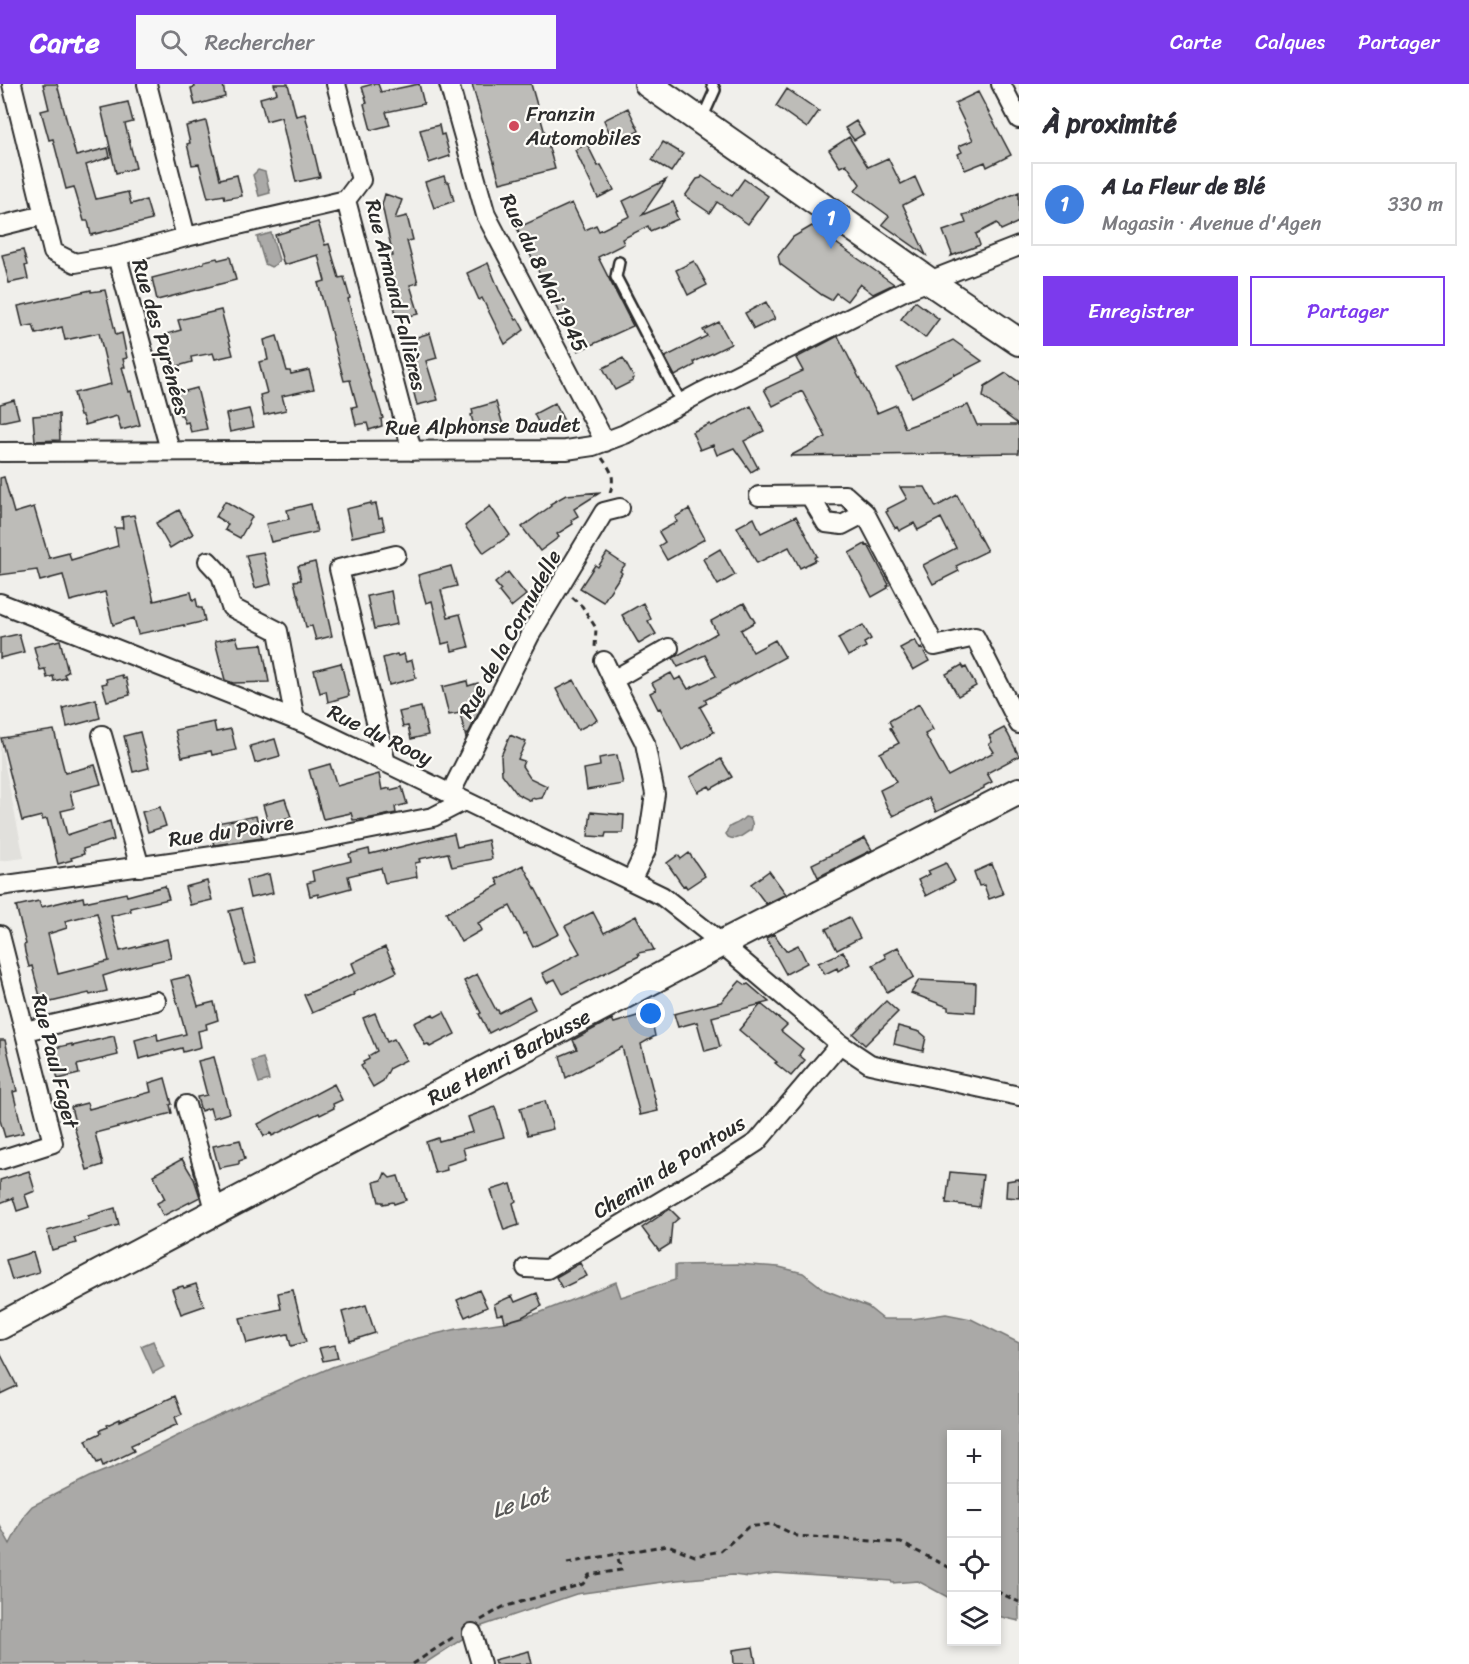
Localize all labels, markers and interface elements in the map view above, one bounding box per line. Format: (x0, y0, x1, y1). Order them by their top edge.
search box (136, 15, 556, 69)
text: Carte (30, 18, 100, 67)
text: Rechercher (205, 23, 314, 62)
text: Carte (1170, 23, 1222, 61)
text: Calques (1255, 23, 1325, 61)
text: Partager (1358, 23, 1439, 61)
icon: search (157, 26, 190, 59)
place label: Franzin Automobiles (525, 95, 641, 157)
text: À proximité (1043, 100, 1177, 146)
marker: Franzin Automobiles (507, 119, 521, 133)
text: A La Fleur de Blé (1102, 167, 1265, 206)
street label: Rue du 8 Mai 1945 (489, 187, 599, 359)
text: 1 (1060, 187, 1069, 222)
text: 330 m (1388, 187, 1443, 222)
street label: Rue Armand Fallières (354, 195, 438, 395)
pin: 1 (812, 200, 850, 249)
text: Magasin · Avenue d'Agen (1102, 206, 1321, 241)
street label: Rue des Pyrénées (121, 254, 202, 420)
button: Enregistrer (1043, 276, 1238, 346)
button: Partager (1250, 276, 1445, 346)
street label: Rue Alphonse Daudet (385, 405, 581, 447)
street label: Rue de la Cornudelle (448, 542, 572, 726)
street label: Rue du Rooy (321, 693, 439, 777)
street label: Rue du Poivre (166, 803, 296, 859)
street label: Rue Paul Faget (20, 990, 90, 1134)
street label: Rue Henri Barbusse (420, 998, 598, 1116)
your location (636, 999, 665, 1028)
street label: Chemin de Pontous (585, 1104, 754, 1230)
map controls (947, 1430, 1001, 1646)
button: + (947, 1430, 1001, 1484)
water label: Le Lot (486, 1474, 556, 1530)
button: − (947, 1484, 1001, 1538)
button: locate (947, 1538, 1001, 1592)
button: layers (947, 1592, 1001, 1646)

